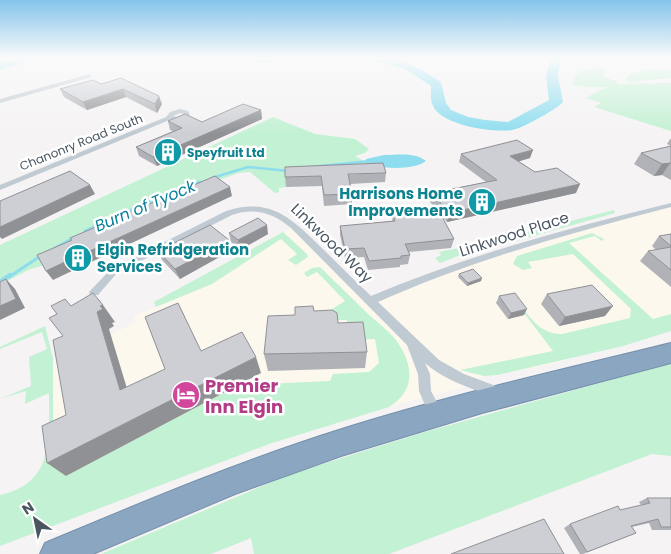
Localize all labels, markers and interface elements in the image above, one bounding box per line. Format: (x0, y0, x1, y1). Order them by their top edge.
street label: Chanonry Road South (17, 110, 145, 174)
building icon: Speyfruit Ltd (153, 137, 183, 167)
place label: Speyfruit Ltd (187, 144, 265, 161)
water label: Burn of Tyock (91, 174, 200, 238)
place label: Harrisons Home Improvements (339, 183, 463, 221)
building icon: Harrisons Home Improvements (467, 187, 497, 217)
street label: Linkwood Way (286, 198, 378, 288)
street label: Linkwood Place (457, 206, 571, 262)
place label: Elgin Refridgeration Services (97, 239, 249, 277)
building icon: Elgin Refridgeration Services (63, 243, 93, 273)
place label: Premier Inn Elgin (205, 373, 283, 419)
hotel icon: Premier Inn Elgin (171, 380, 201, 410)
north arrow (10, 494, 60, 544)
text: N (18, 497, 38, 519)

